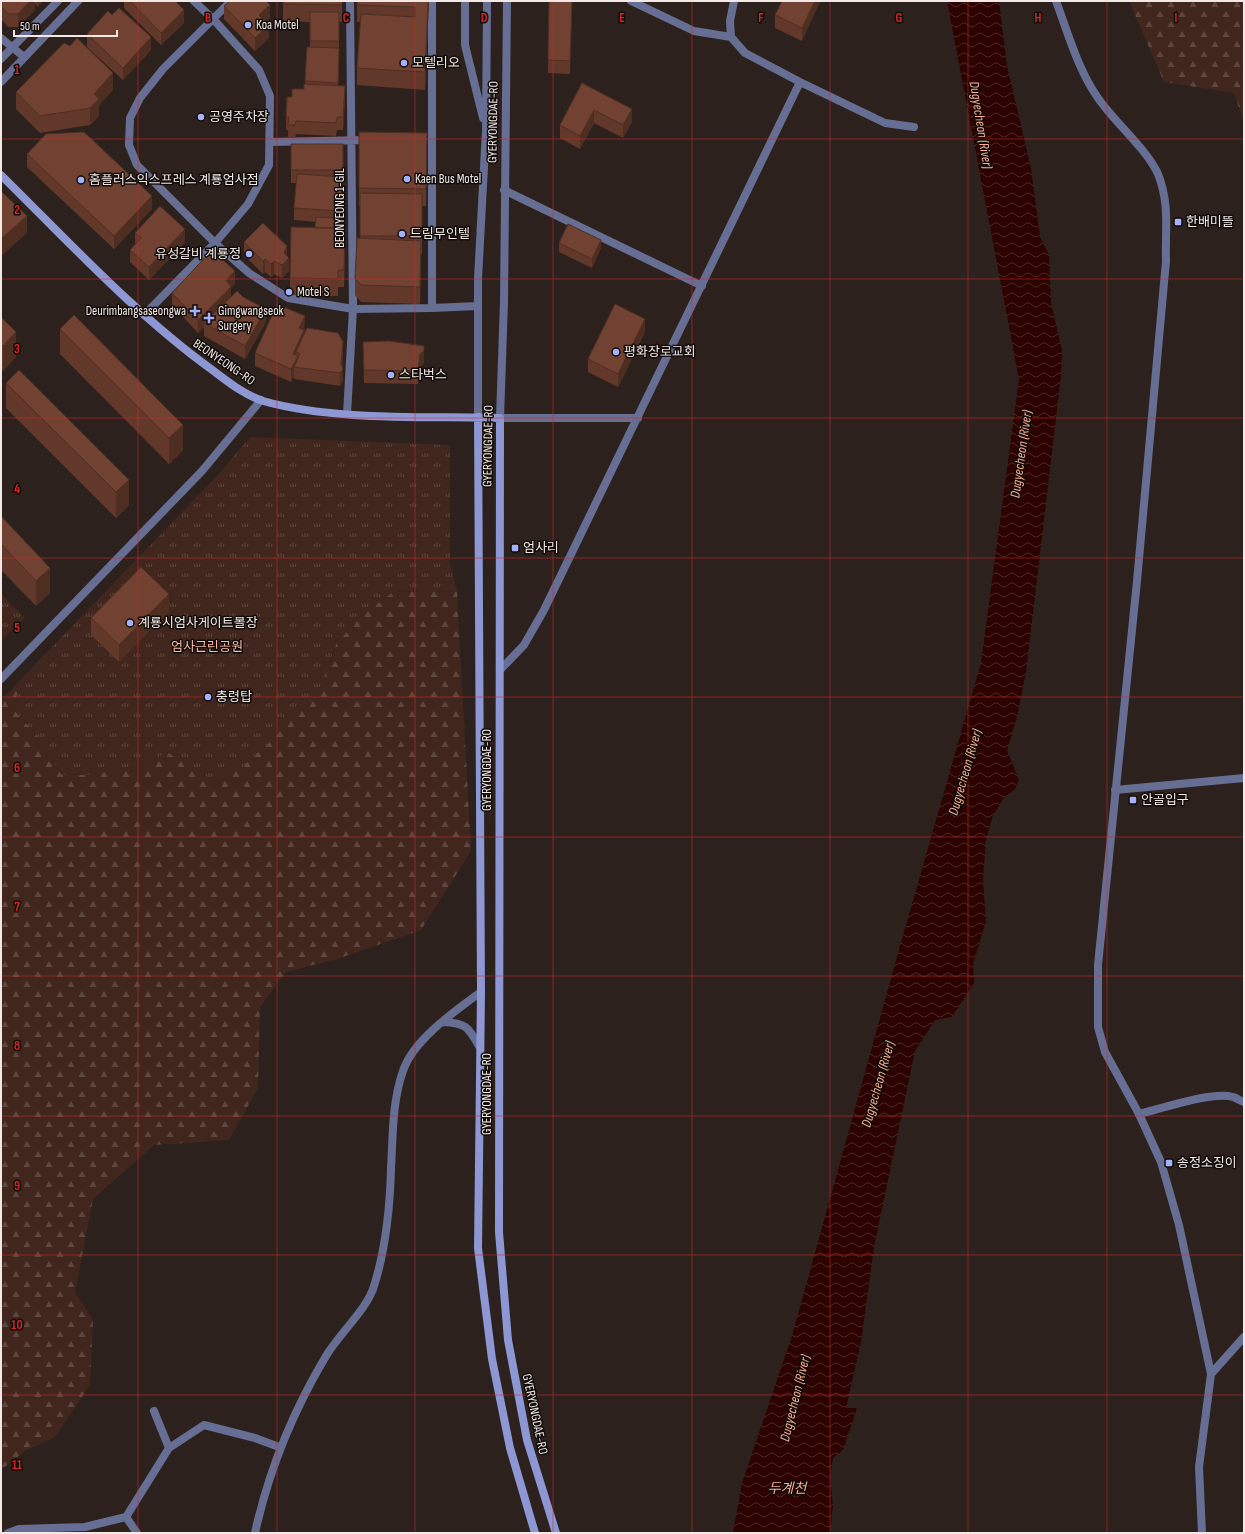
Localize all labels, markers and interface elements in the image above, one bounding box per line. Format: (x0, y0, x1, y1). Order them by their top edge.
text: B (205, 10, 211, 26)
text: C (343, 10, 350, 26)
text: D (481, 10, 488, 26)
text: E (619, 10, 625, 26)
text: F (758, 10, 764, 26)
text: G (896, 10, 903, 26)
text: H (1035, 10, 1042, 26)
text: I (1175, 10, 1178, 26)
scale bar (14, 12, 117, 38)
place label: Koa Motel (256, 17, 299, 33)
text: 50 m (20, 19, 40, 34)
marker: Koa Motel (243, 20, 253, 30)
place label: 모텔리오 (412, 55, 460, 71)
marker: 모텔리오 (399, 58, 409, 68)
text: 1 (14, 62, 20, 78)
water label: Dugyecheon (River) (966, 80, 996, 171)
street label: GYERYONGDAE-RO (484, 81, 502, 163)
place label: 공영주차장 (209, 109, 269, 125)
marker: 공영주차장 (196, 112, 206, 122)
street label: BEONYEONG 1-GIL (332, 168, 348, 248)
place label: Kaen Bus Motel (415, 171, 481, 187)
place label: 홈플러스익스프레스 계룡엄사점 (89, 172, 259, 188)
marker: Kaen Bus Motel (402, 174, 412, 184)
marker: 홈플러스익스프레스 계룡엄사점 (76, 175, 86, 185)
text: 2 (14, 202, 20, 218)
place label: 한배미뜰 (1186, 214, 1234, 230)
marker: 한배미뜰 (1173, 217, 1183, 227)
place label: 드림무인텔 (410, 226, 470, 242)
marker: 드림무인텔 (397, 229, 407, 239)
place label: 유성갈비 계룡정 (155, 246, 241, 262)
marker: 유성갈비 계룡정 (244, 249, 254, 259)
place label: Motel S (297, 284, 330, 300)
marker: Motel S (284, 287, 294, 297)
place label: Deurimbangsaseongwa (86, 303, 186, 319)
place label: Gimgwangseok Surgery (218, 303, 284, 334)
marker: Deurimbangsaseongwa (189, 305, 201, 317)
marker: Gimgwangseok Surgery (203, 312, 215, 324)
street label: BEONYEONG-RO (190, 335, 258, 389)
text: 3 (14, 341, 20, 357)
place label: 평화장로교회 (624, 344, 696, 360)
marker: 평화장로교회 (611, 347, 621, 357)
place label: 스타벅스 (399, 367, 447, 383)
marker: 스타벅스 (386, 370, 396, 380)
street label: GYERYONGDAE-RO (479, 405, 497, 487)
water label: Dugyecheon (River) (1006, 408, 1036, 499)
text: 4 (14, 481, 20, 497)
place label: 엄사리 (523, 540, 559, 556)
marker: 엄사리 (510, 543, 520, 553)
place label: 계룡시엄사게이트볼장 (138, 615, 258, 631)
marker: 계룡시엄사게이트볼장 (125, 618, 135, 628)
text: 5 (14, 620, 20, 636)
park label: 엄사근린공원 (171, 639, 243, 655)
place label: 충령탑 (216, 689, 252, 705)
marker: 충령탑 (203, 692, 213, 702)
water label: Dugyecheon (River) (945, 726, 986, 817)
street label: GYERYONGDAE-RO (479, 729, 495, 811)
text: 6 (14, 760, 20, 776)
place label: 안골입구 (1141, 792, 1189, 808)
marker: 안골입구 (1128, 795, 1138, 805)
text: 7 (14, 899, 20, 915)
text: 8 (14, 1038, 20, 1054)
water label: Dugyecheon (River) (858, 1038, 899, 1129)
street label: GYERYONGDAE-RO (479, 1053, 495, 1135)
place label: 송정소징이 (1177, 1155, 1237, 1171)
marker: 송정소징이 (1164, 1158, 1174, 1168)
text: 9 (14, 1178, 20, 1194)
text: 10 (11, 1317, 23, 1333)
water label: Dugyecheon (River) (776, 1352, 814, 1443)
street label: GYERYONGDAE-RO (519, 1372, 551, 1456)
text: 11 (12, 1457, 22, 1473)
water label: 두계천 (768, 1480, 807, 1497)

